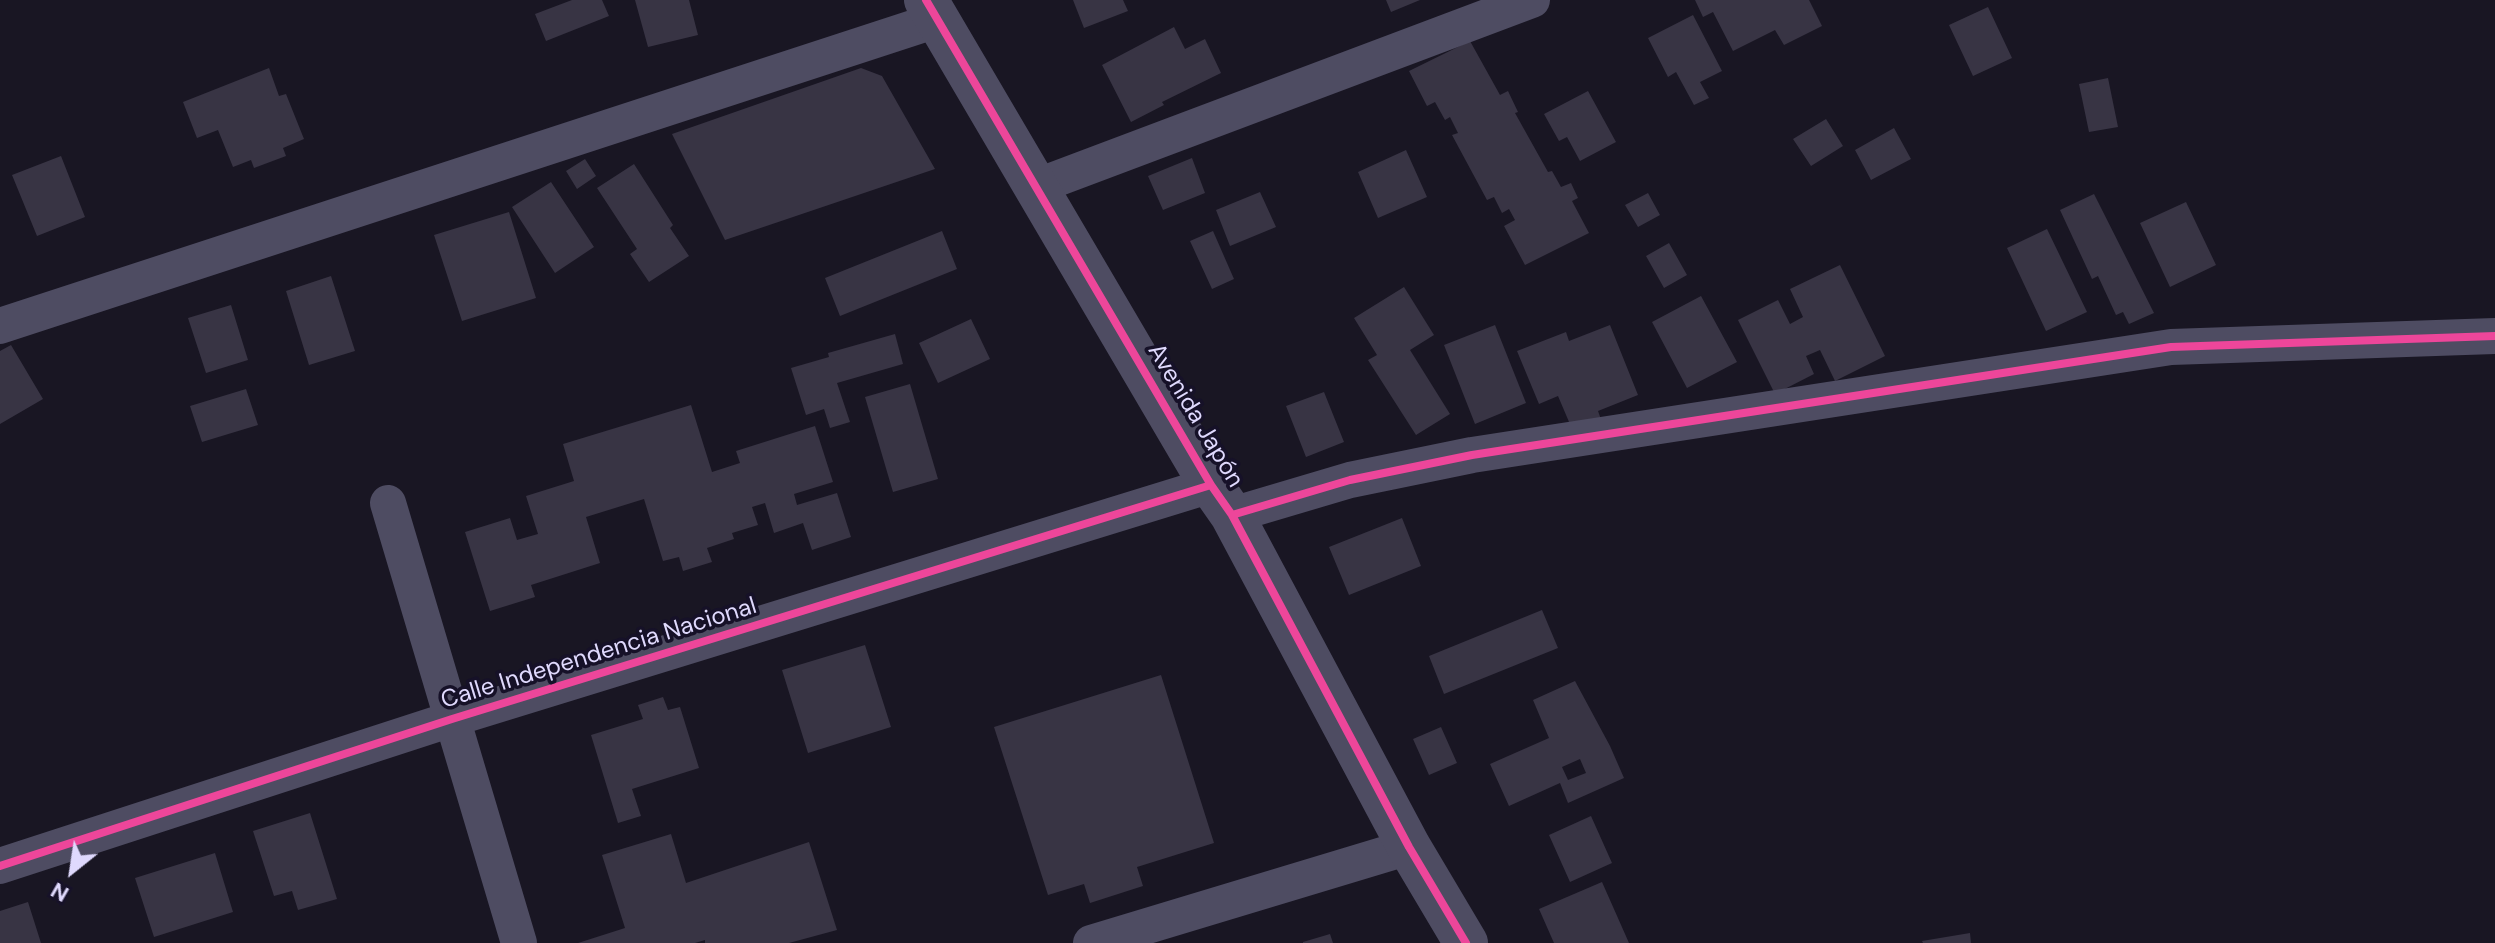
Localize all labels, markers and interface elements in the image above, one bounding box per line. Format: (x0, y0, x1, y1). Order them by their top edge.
street label: Avenida Japón (1141, 339, 1249, 493)
street label: Calle Independencia Nacional (438, 592, 760, 716)
north arrow (32, 831, 112, 911)
text: N (46, 876, 74, 909)

